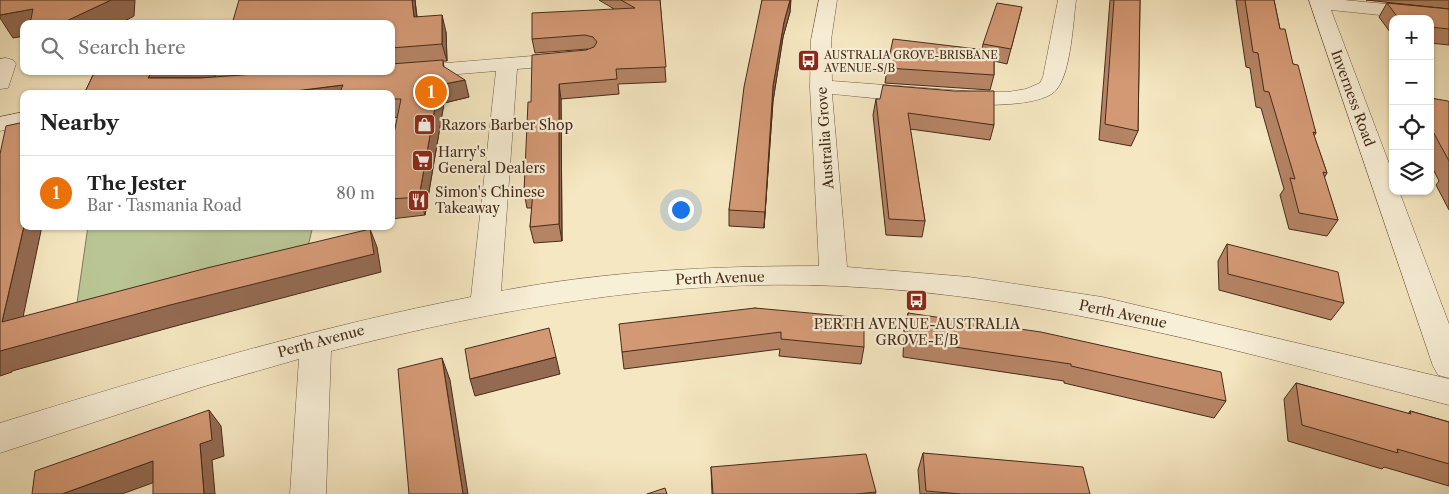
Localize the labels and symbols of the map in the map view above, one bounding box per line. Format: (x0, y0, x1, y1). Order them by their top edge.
street label: Inverness Road (1327, 47, 1379, 149)
place label: AUSTRALIA GROVE-BRISBANE AVENUE-S/B (823, 48, 998, 75)
bus stop icon: AUSTRALIA GROVE-BRISBANE AVENUE-S/B (796, 49, 820, 73)
pin: 1 (415, 73, 447, 111)
street label: Australia Grove (812, 86, 838, 191)
shop icon: Razors Barber Shop (413, 113, 437, 137)
place label: Razors Barber Shop (441, 116, 573, 134)
place label: Harry's General Dealers (438, 143, 545, 177)
supermarket icon: Harry's General Dealers (410, 148, 434, 172)
place label: Simon's Chinese Takeaway (435, 183, 545, 217)
restaurant icon: Simon's Chinese Takeaway (407, 188, 431, 212)
your location (668, 197, 694, 223)
street label: Perth Avenue (675, 267, 765, 289)
bus stop icon: PERTH AVENUE-AUSTRALIA GROVE-E/B (905, 289, 929, 313)
street label: Perth Avenue (1077, 296, 1169, 332)
place label: PERTH AVENUE-AUSTRALIA GROVE-E/B (814, 315, 1021, 349)
street label: Perth Avenue (276, 321, 367, 361)

